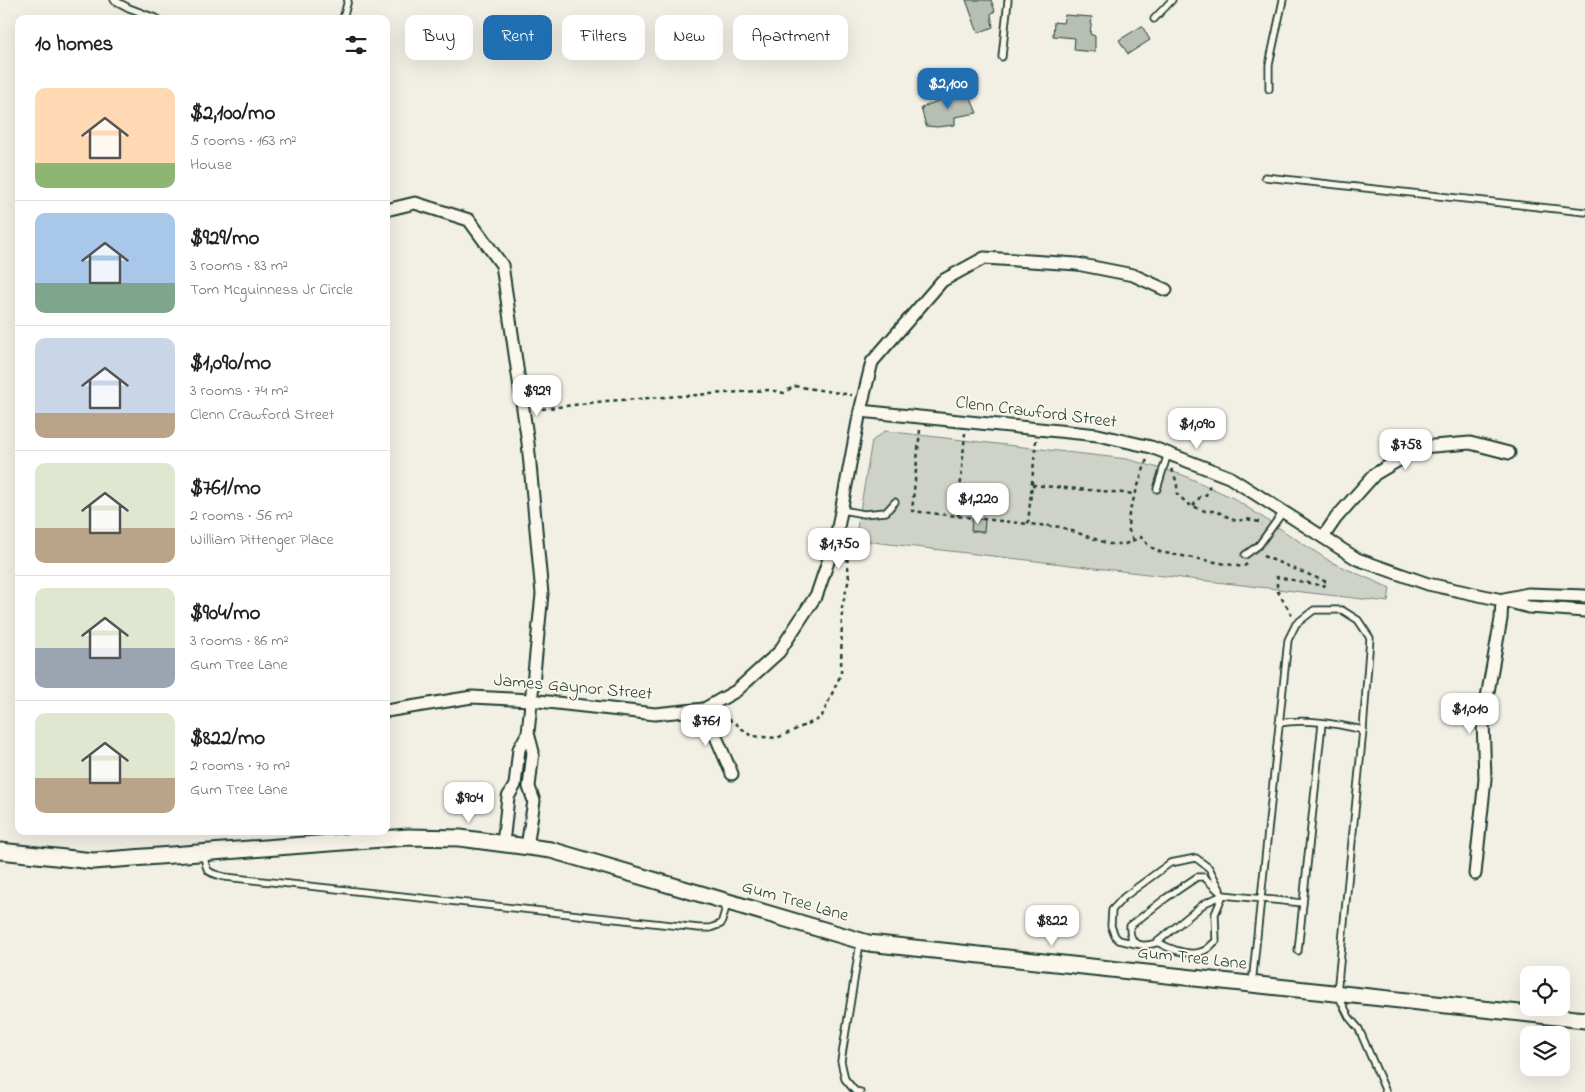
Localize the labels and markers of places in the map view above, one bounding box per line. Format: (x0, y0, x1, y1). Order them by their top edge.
pin: $2,100 (907, 68, 989, 110)
pin: $929 (507, 374, 567, 417)
pin: $1,090 (1156, 408, 1238, 450)
pin: $758 (1376, 428, 1436, 471)
pin: $1,220 (937, 482, 1019, 525)
pin: $1,750 (798, 528, 880, 570)
pin: $1,010 (1429, 692, 1511, 735)
pin: $761 (676, 704, 736, 747)
pin: $904 (439, 782, 499, 824)
pin: $822 (1022, 904, 1082, 947)

